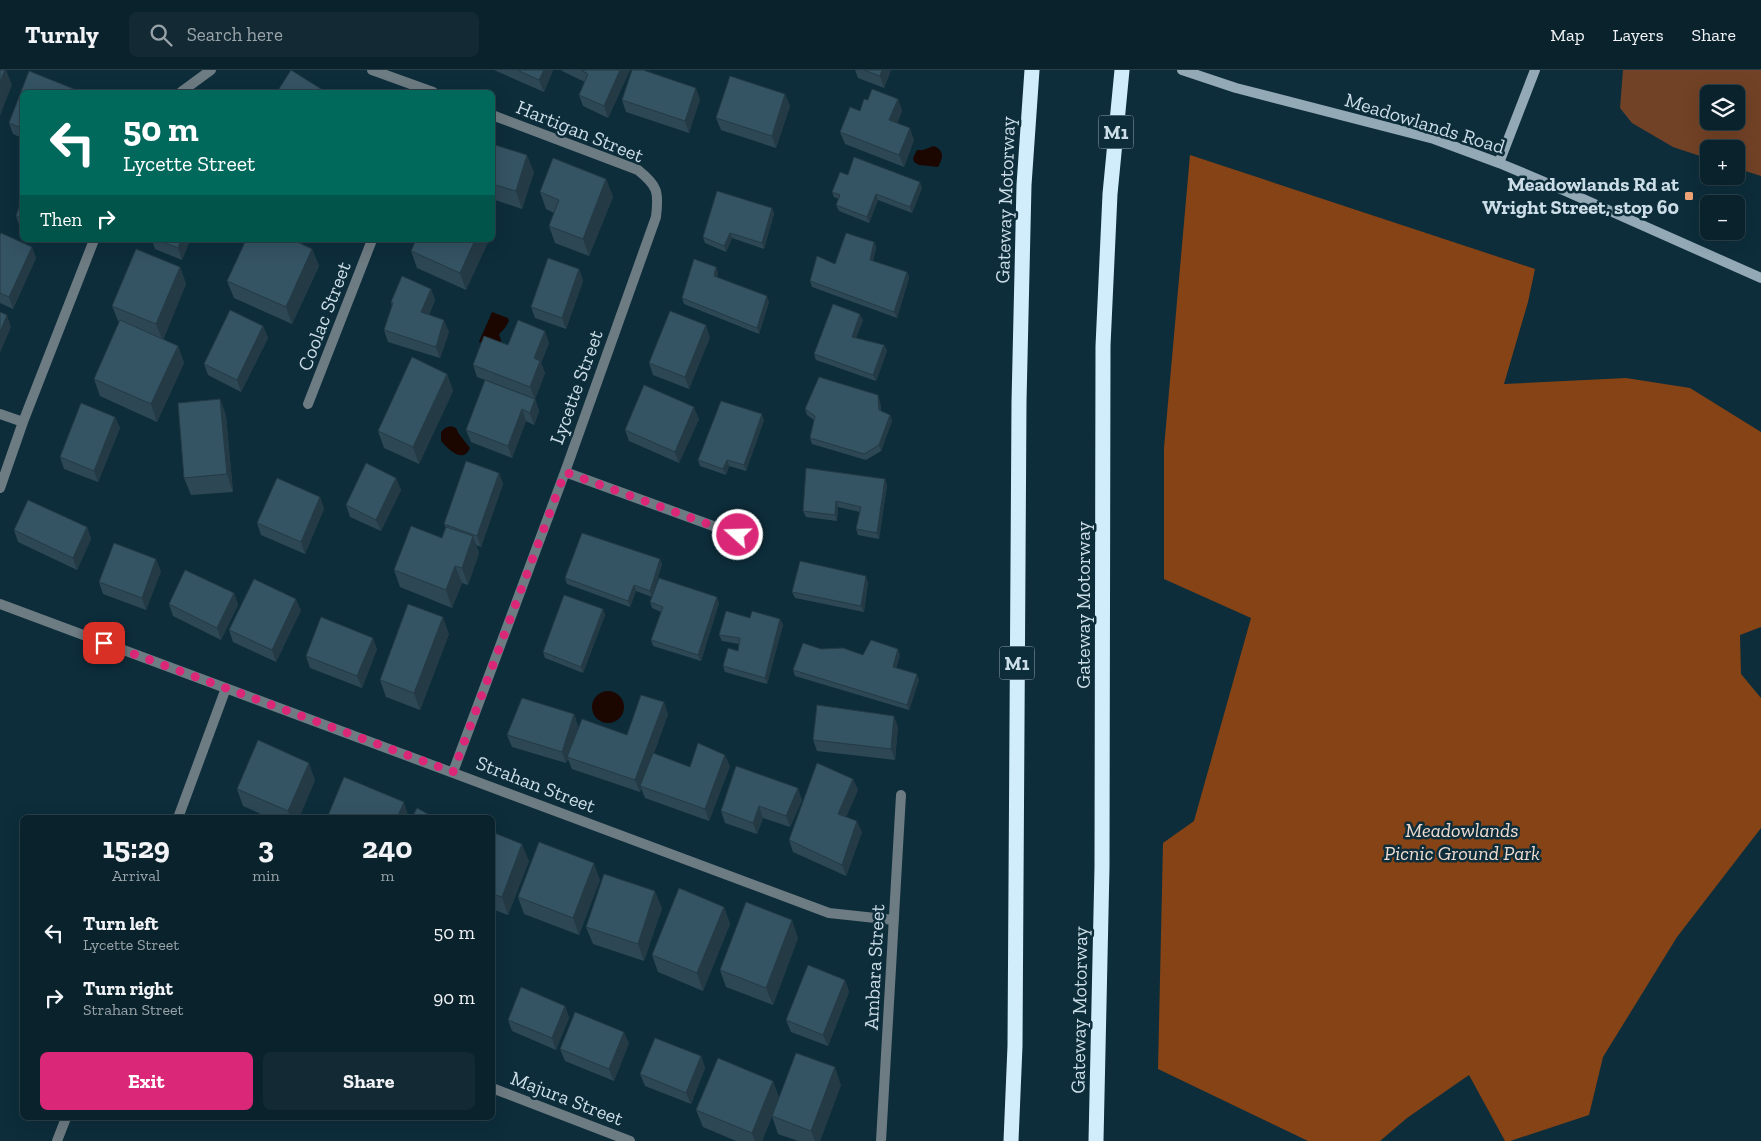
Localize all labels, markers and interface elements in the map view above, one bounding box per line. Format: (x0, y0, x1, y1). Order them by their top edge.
search box (129, 12, 479, 57)
text: Turnly (25, 20, 99, 49)
icon: search (147, 21, 175, 49)
text: Search here (187, 23, 283, 46)
text: Map (1550, 24, 1585, 46)
text: Layers (1613, 24, 1664, 46)
text: Share (1692, 24, 1736, 46)
map controls (1700, 85, 1745, 240)
button: layers (1700, 85, 1745, 130)
street label: Meadowlands Road (1342, 87, 1508, 159)
street label: Hartigan Street (513, 95, 648, 168)
text: 50 m (123, 108, 199, 150)
icon: left (40, 110, 105, 175)
street label: Gateway Motorway (990, 115, 1020, 284)
road number: M1 (1098, 116, 1134, 148)
button: + (1700, 140, 1745, 185)
text: Lycette Street (123, 150, 255, 177)
place label: Meadowlands Rd at Wright Street, stop 60 (1482, 172, 1680, 219)
marker: Meadowlands Rd at Wright Street, stop 60 (1683, 190, 1695, 202)
button: − (1700, 195, 1745, 240)
icon: right (92, 205, 120, 233)
text: Then (40, 208, 82, 231)
street label: Coolac Street (292, 258, 356, 374)
street label: Lycette Street (544, 326, 608, 448)
position arrow (711, 508, 763, 560)
street label: Gateway Motorway (1071, 521, 1095, 689)
pin (83, 622, 125, 664)
icon: arrive (90, 629, 118, 657)
road number: M1 (1000, 646, 1034, 680)
street label: Strahan Street (473, 750, 600, 818)
park label: Meadowlands Picnic Ground Park (1384, 818, 1540, 865)
text: 15:29 (102, 830, 170, 866)
text: 3 (258, 830, 274, 866)
text: 240 (362, 830, 413, 866)
text: Arrival (112, 866, 160, 885)
text: min (252, 866, 280, 885)
text: m (380, 866, 394, 885)
street label: Ambara Street (859, 903, 889, 1030)
text: Turn left (83, 912, 158, 935)
icon: left (40, 919, 68, 947)
text: 50 m (434, 921, 475, 944)
street label: Gateway Motorway (1066, 925, 1092, 1094)
text: Lycette Street (83, 935, 179, 954)
text: Turn right (83, 977, 173, 1000)
icon: right (40, 984, 68, 1012)
text: 90 m (433, 986, 475, 1009)
text: Strahan Street (83, 1000, 184, 1019)
button: Exit (40, 1052, 253, 1110)
button: Share (263, 1052, 475, 1110)
street label: Majura Street (507, 1066, 627, 1131)

